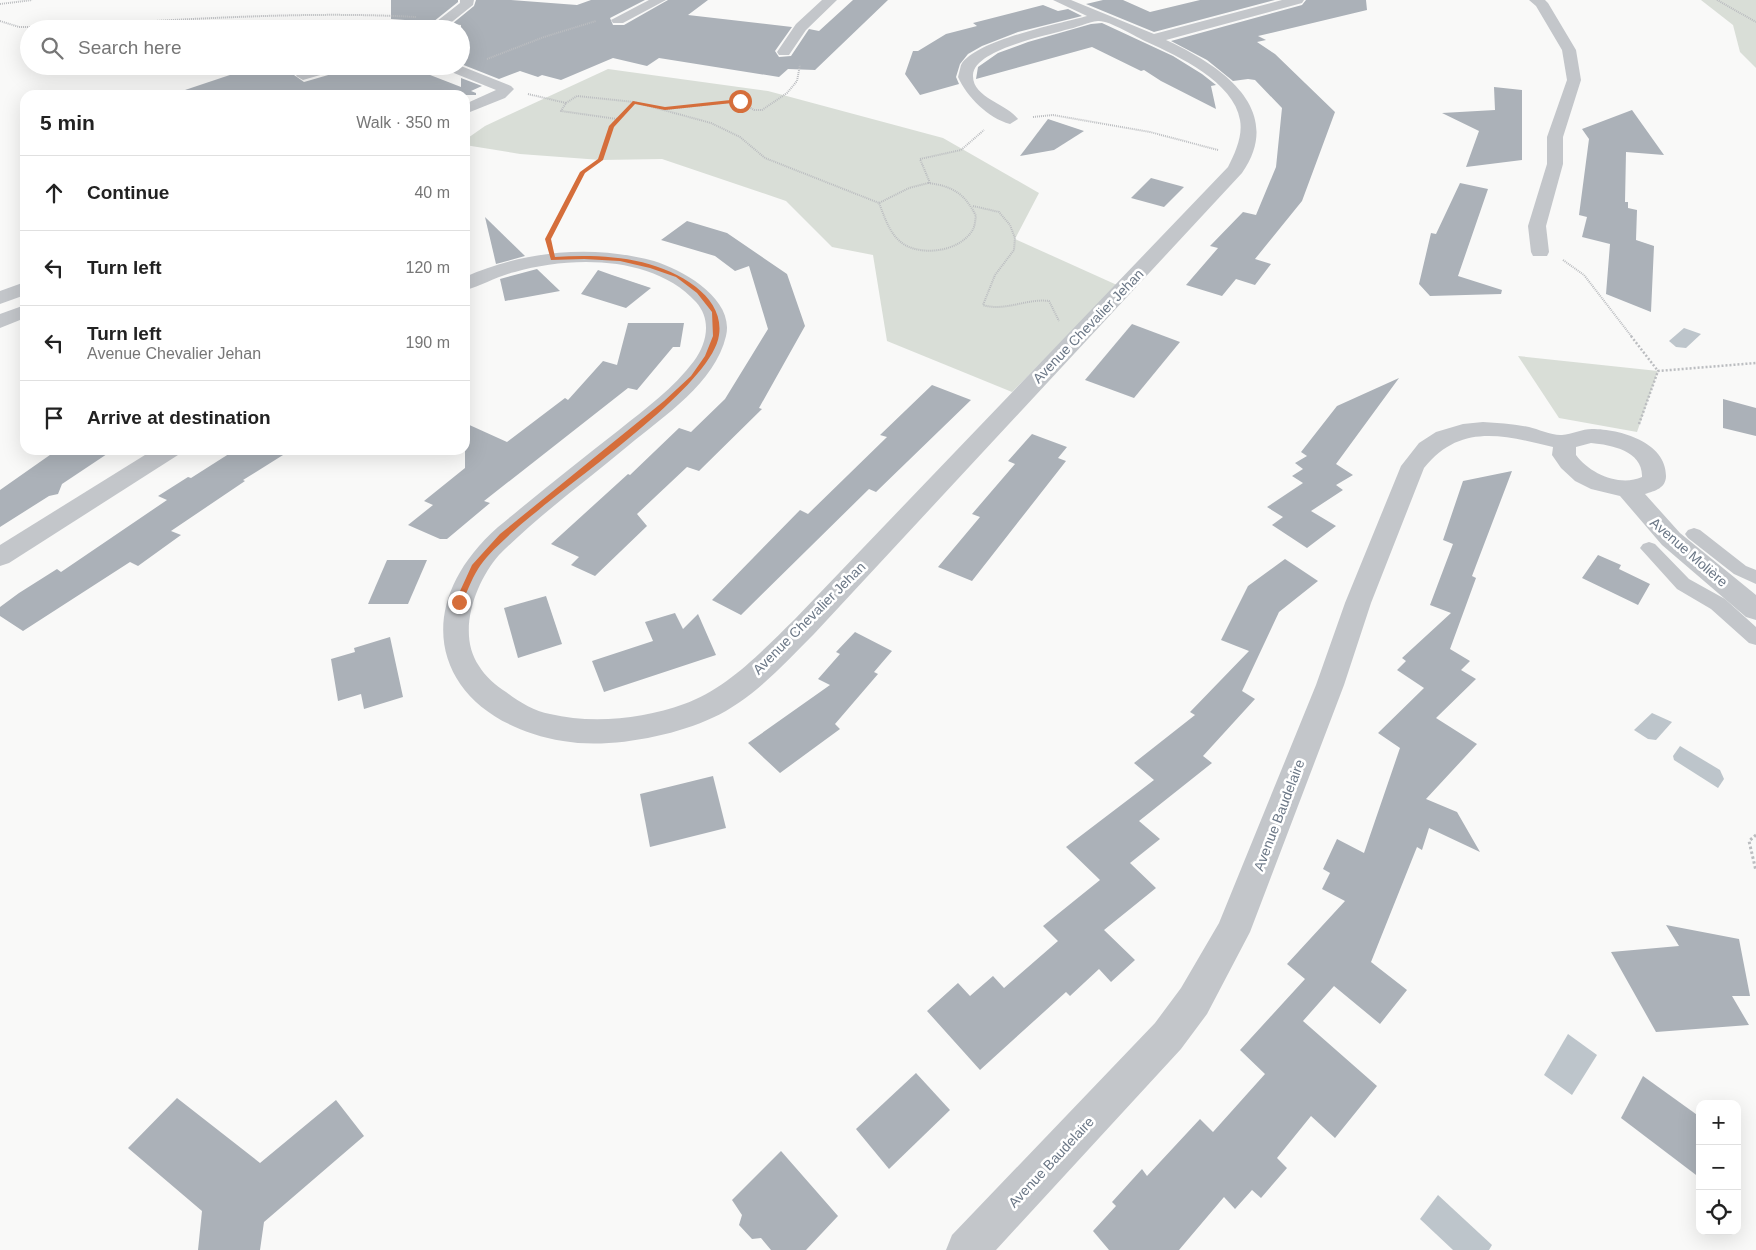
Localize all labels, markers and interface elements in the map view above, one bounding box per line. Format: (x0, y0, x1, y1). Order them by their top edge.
search box (20, 20, 470, 75)
icon: search (38, 34, 66, 62)
text: Search here (78, 37, 182, 58)
route start (729, 90, 752, 113)
text: 5 min (40, 111, 95, 134)
text: Walk · 350 m (356, 114, 450, 131)
icon: ahead (40, 179, 68, 207)
text: Continue (87, 182, 169, 203)
text: 40 m (414, 184, 450, 201)
icon: left (40, 254, 68, 282)
text: Turn left (87, 257, 162, 278)
text: 120 m (406, 259, 450, 276)
street label: Avenue Chevalier Jehan (1029, 266, 1147, 386)
text: Turn left (87, 323, 162, 344)
icon: left (40, 329, 68, 357)
text: 190 m (406, 334, 450, 351)
text: Avenue Chevalier Jehan (87, 345, 261, 362)
icon: arrive (40, 404, 68, 432)
text: Arrive at destination (87, 407, 271, 428)
street label: Avenue Molière (1647, 514, 1731, 590)
street label: Avenue Chevalier Jehan (749, 558, 869, 678)
route end (448, 591, 471, 614)
street label: Avenue Baudelaire (1250, 757, 1308, 873)
map controls (1696, 1100, 1741, 1235)
button: + (1696, 1100, 1741, 1145)
street label: Avenue Baudelaire (1005, 1113, 1097, 1211)
button: − (1696, 1145, 1741, 1190)
button: locate (1696, 1190, 1741, 1235)

